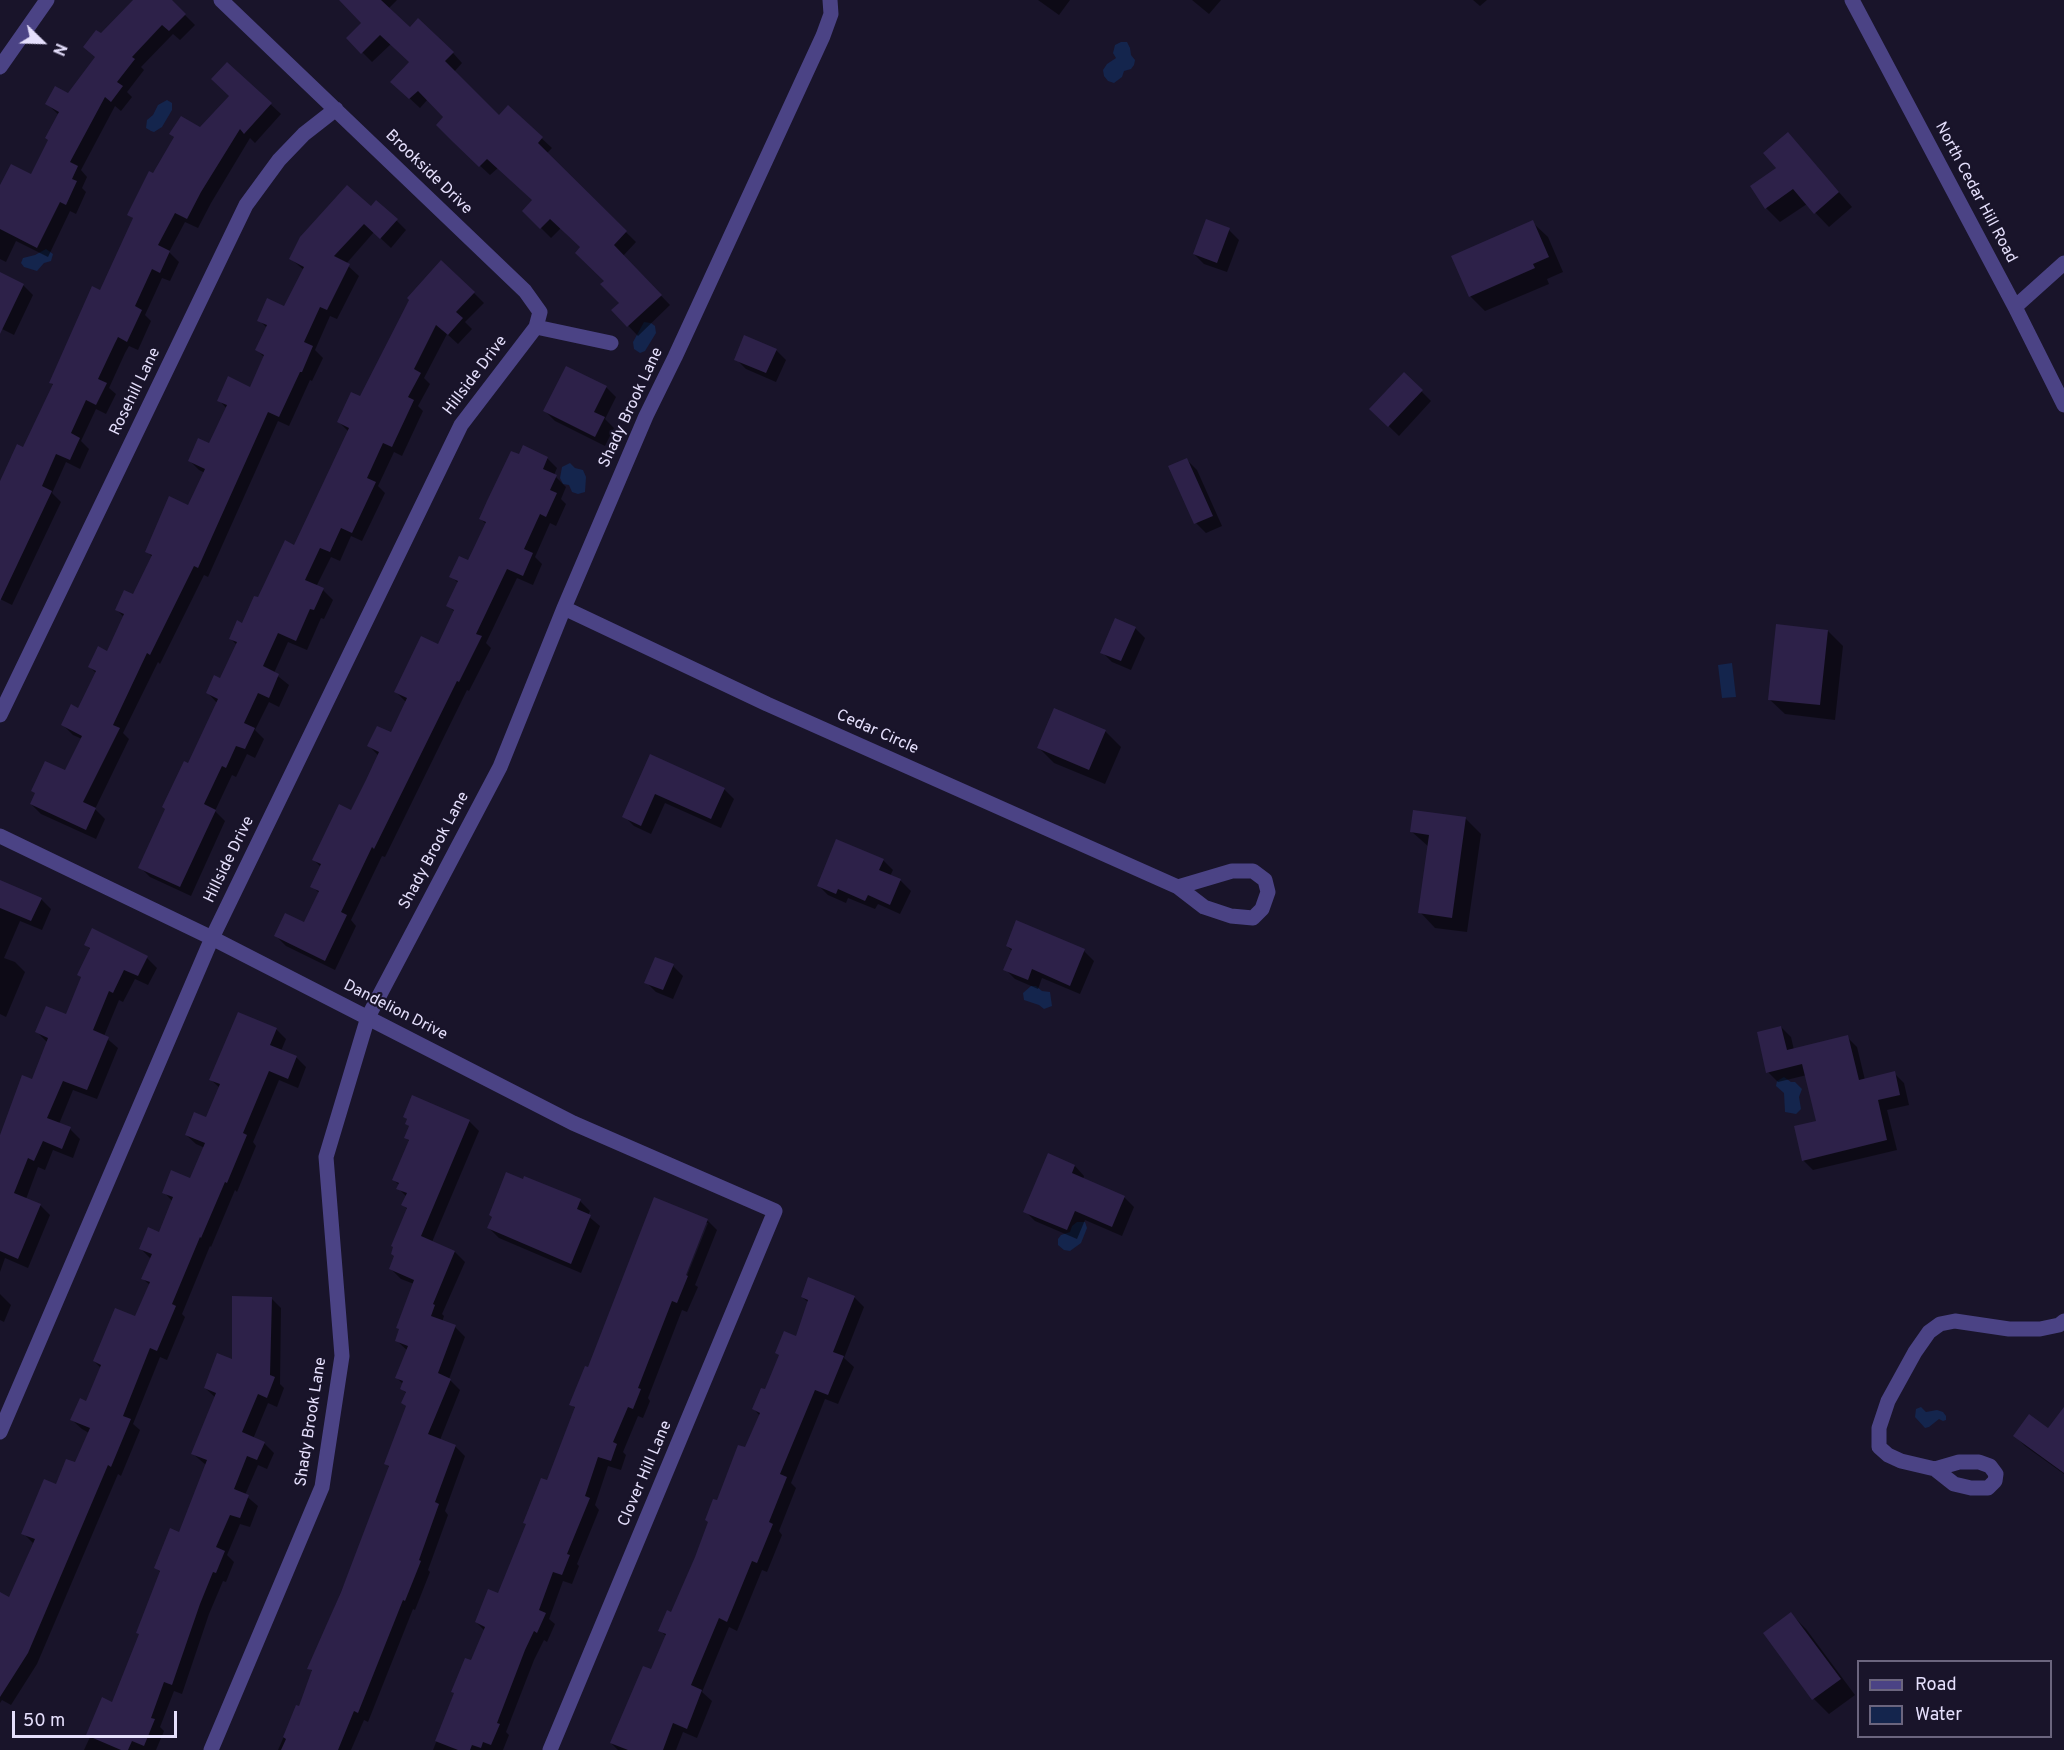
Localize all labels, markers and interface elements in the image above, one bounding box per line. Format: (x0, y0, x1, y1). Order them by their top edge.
north arrow (12, 12, 72, 72)
text: N (47, 40, 70, 58)
street label: North Cedar Hill Road (1930, 119, 2020, 267)
street label: Brookside Drive (381, 127, 475, 219)
street label: Hillside Drive (440, 332, 512, 420)
street label: Rosehill Lane (106, 345, 166, 439)
street label: Shady Brook Lane (596, 345, 668, 471)
street label: Cedar Circle (833, 706, 921, 760)
street label: Shady Brook Lane (396, 789, 474, 913)
street label: Hillside Drive (201, 813, 259, 907)
street label: Dandelion Drive (340, 977, 450, 1045)
street label: Shady Brook Lane (292, 1356, 332, 1488)
street label: Clover Hill Lane (615, 1418, 677, 1530)
legend (1857, 1660, 2052, 1738)
text: Road (1915, 1674, 1957, 1697)
scale bar (15, 1699, 180, 1737)
text: Water (1915, 1704, 1962, 1727)
text: 50 m (23, 1710, 65, 1733)

